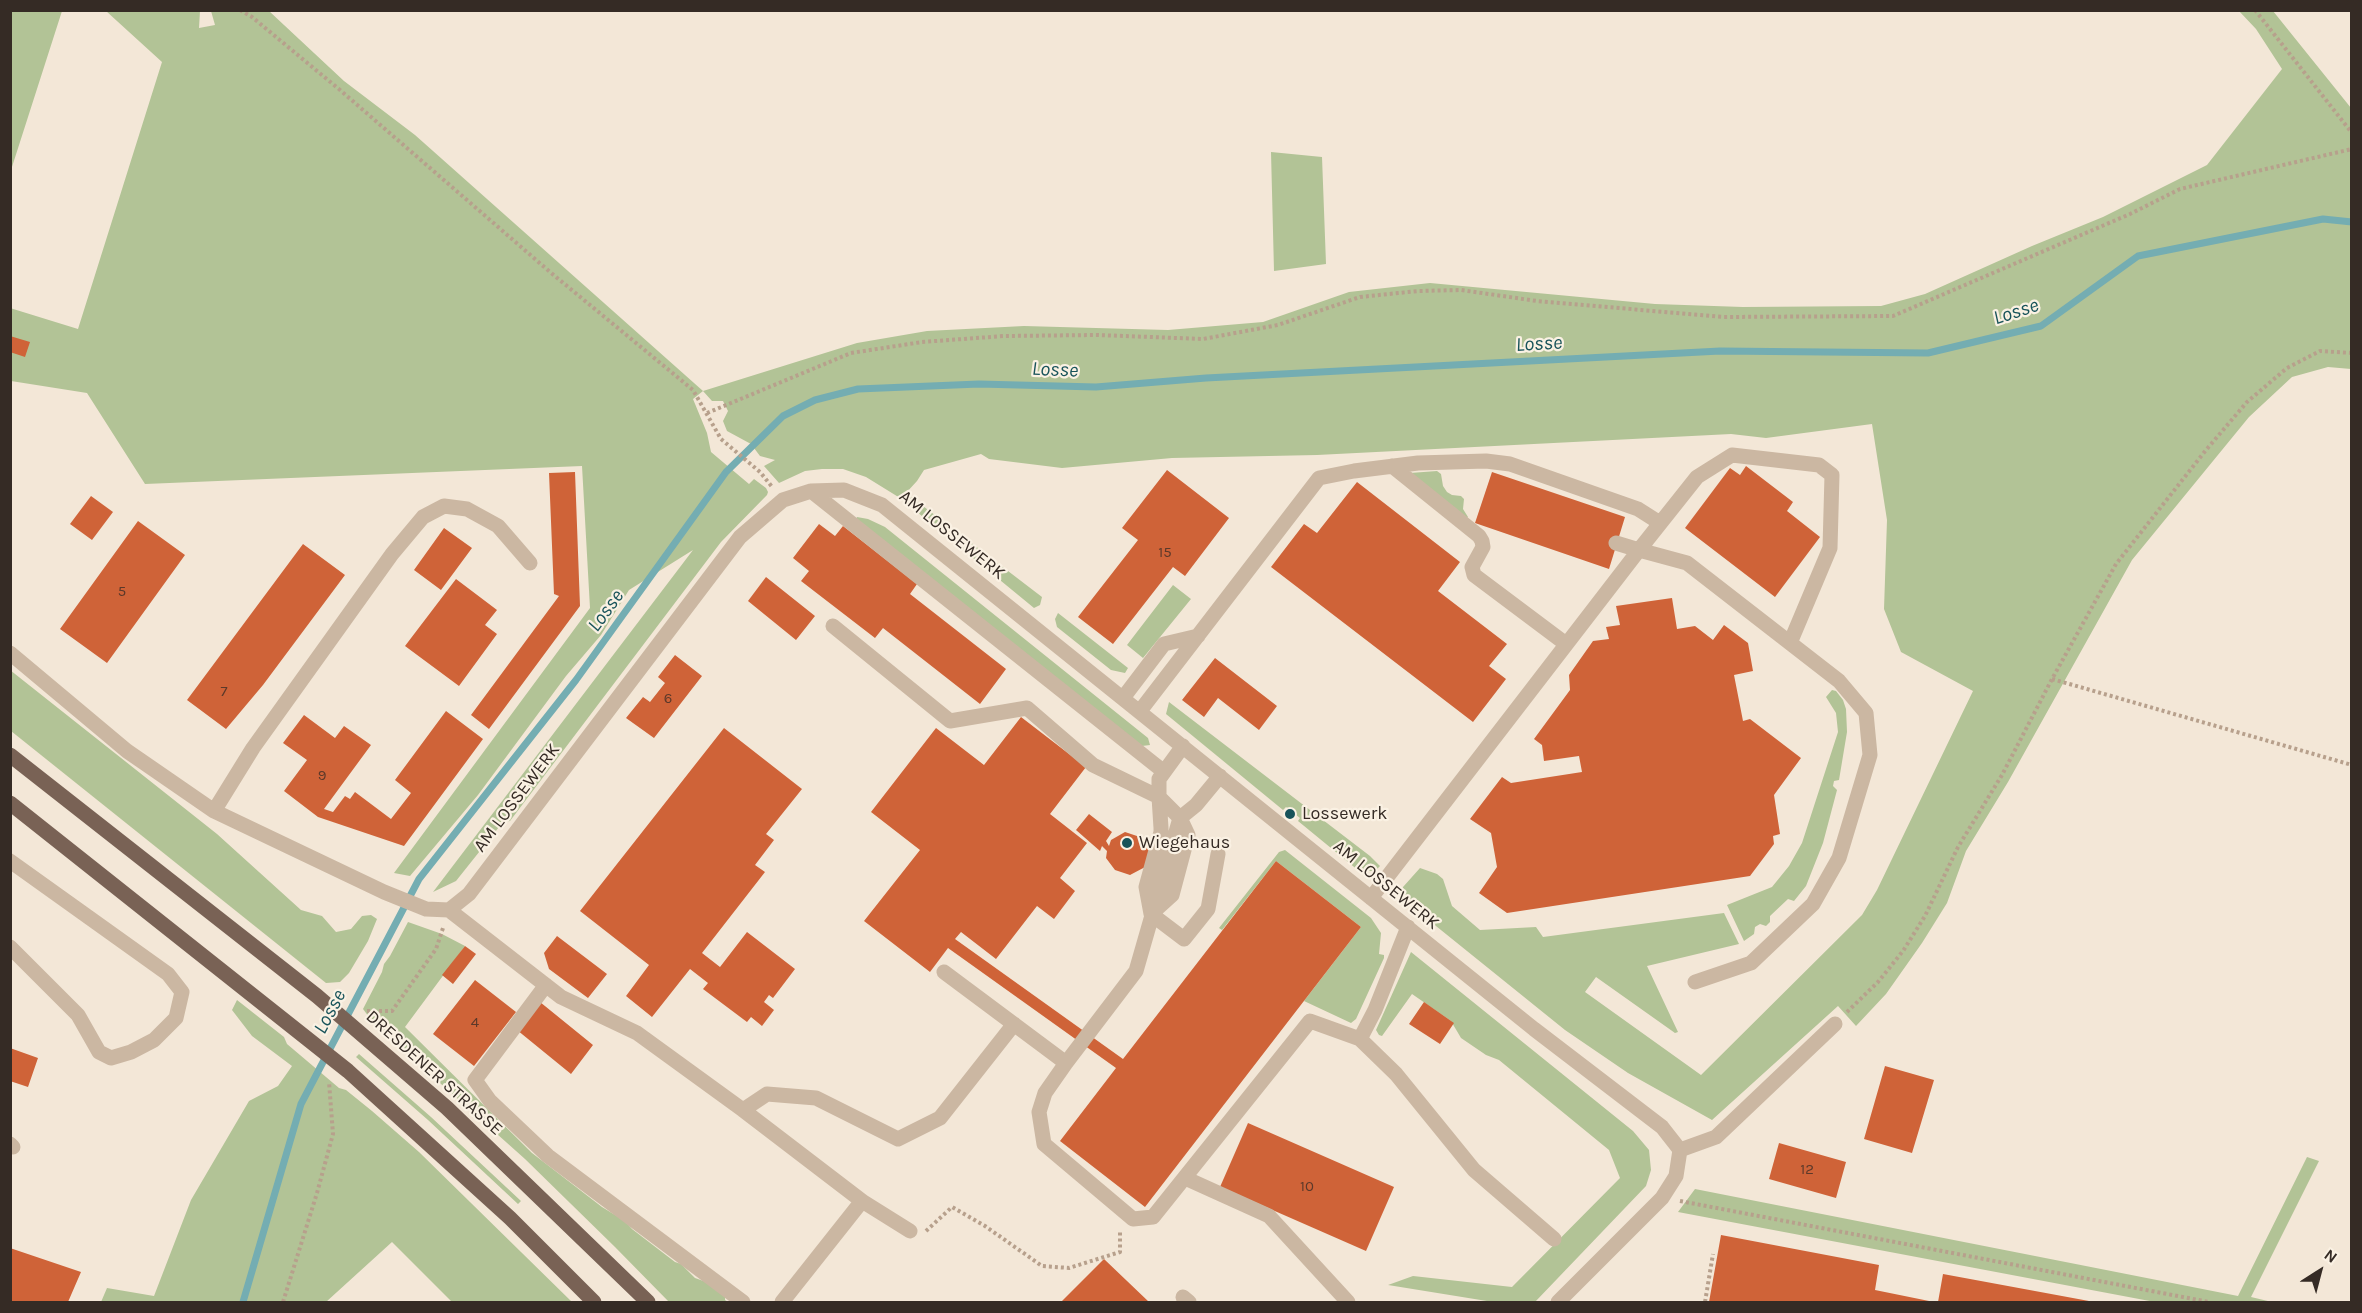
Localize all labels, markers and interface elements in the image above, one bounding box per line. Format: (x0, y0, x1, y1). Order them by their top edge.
water label: Losse (1990, 293, 2042, 331)
water label: Losse (1515, 331, 1563, 357)
water label: Losse (1031, 357, 1079, 383)
street label: AM LOSSEWERK (895, 486, 1009, 584)
house number: 15 (1158, 544, 1172, 562)
house number: 5 (118, 583, 126, 601)
water label: Losse (583, 585, 629, 637)
house number: 7 (220, 683, 228, 701)
house number: 6 (664, 690, 672, 708)
street label: AM LOSSEWERK (469, 740, 565, 856)
house number: 9 (318, 767, 326, 785)
place label: Lossewerk (1302, 803, 1387, 825)
marker: Lossewerk (1283, 807, 1297, 821)
place label: Wiegehaus (1139, 832, 1230, 854)
marker: Wiegehaus (1120, 836, 1134, 850)
street label: AM LOSSEWERK (1329, 836, 1443, 934)
water label: Losse (309, 986, 351, 1038)
street label: DRESDENER STRASSE (361, 1006, 507, 1140)
house number: 4 (471, 1014, 479, 1032)
house number: 12 (1800, 1161, 1814, 1179)
house number: 10 (1300, 1178, 1314, 1196)
north arrow (2290, 1241, 2350, 1301)
text: N (2321, 1245, 2341, 1267)

